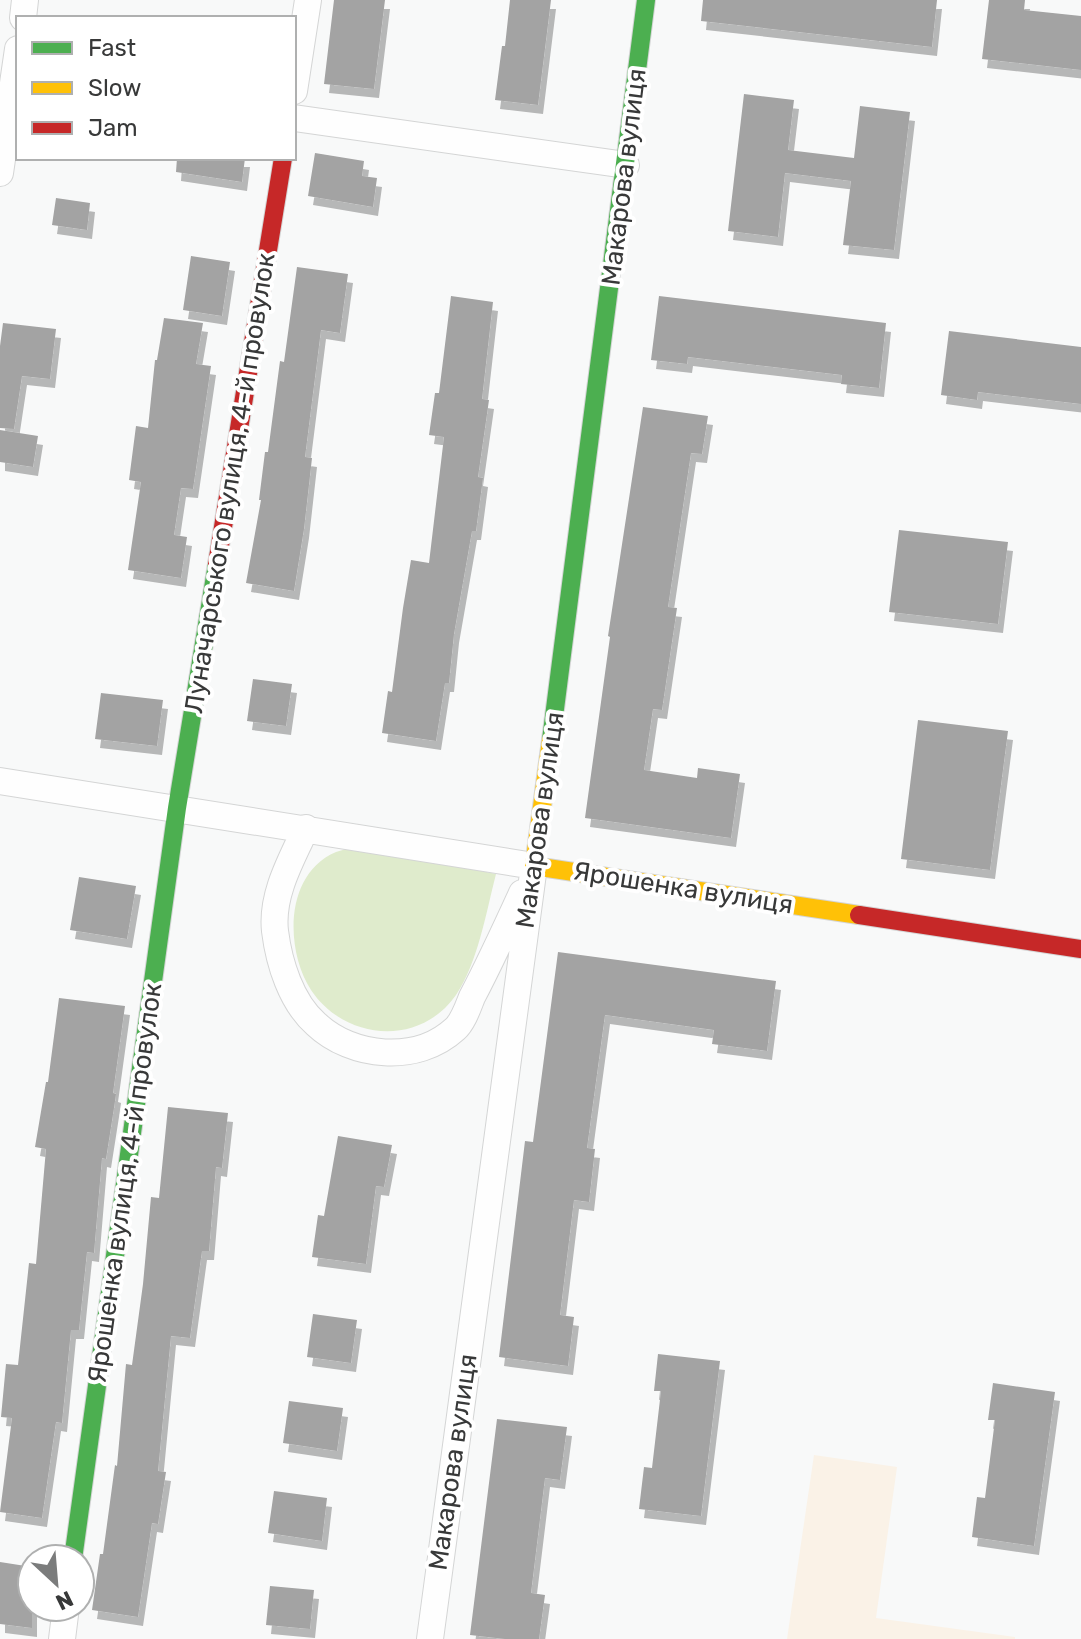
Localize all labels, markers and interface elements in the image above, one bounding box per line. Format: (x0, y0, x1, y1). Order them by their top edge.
legend (16, 16, 296, 160)
text: Fast (88, 34, 136, 62)
street label: Макарова вулиця (595, 67, 653, 287)
text: Slow (88, 74, 141, 102)
text: Jam (88, 114, 138, 142)
street label: Луначарського вулиця, 4-й провулок (178, 251, 282, 715)
street label: Макарова вулиця (509, 710, 571, 930)
street label: Ярошенка вулиця (571, 855, 795, 921)
street label: Ярошенка вулиця, 4-й провулок (82, 981, 168, 1385)
street label: Макарова вулиця (422, 1352, 484, 1572)
north arrow (16, 1543, 96, 1623)
text: N (52, 1585, 78, 1616)

